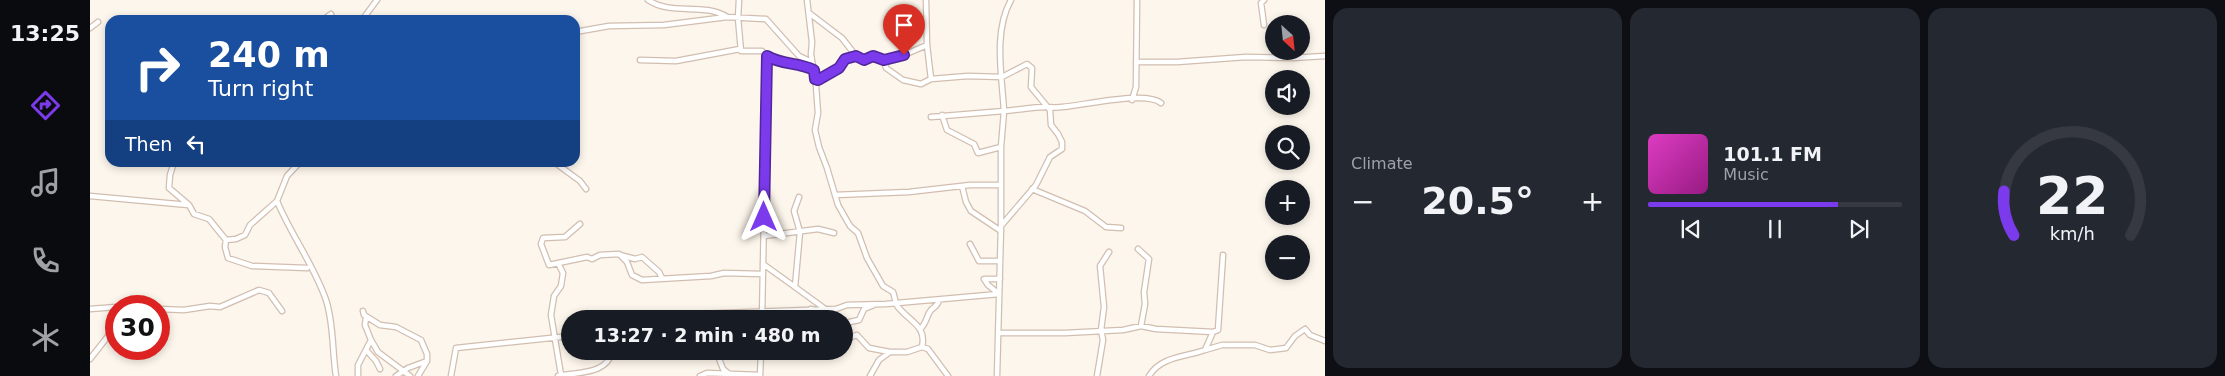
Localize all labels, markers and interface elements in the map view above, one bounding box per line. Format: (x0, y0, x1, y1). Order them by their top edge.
pin (883, 4, 925, 55)
icon: arrive (890, 11, 918, 39)
north arrow (1265, 15, 1310, 60)
map controls (1265, 15, 1310, 280)
text: 13:25 (10, 21, 80, 46)
icon: right (125, 35, 190, 100)
text: 240 m (208, 35, 330, 75)
button: sound (1265, 70, 1310, 115)
text: Turn right (208, 76, 313, 101)
icon: directions (28, 88, 63, 123)
button: search (1265, 125, 1310, 170)
icon: left (182, 130, 210, 158)
text: Then (125, 133, 172, 155)
text: 101.1 FM (1723, 143, 1822, 165)
text: Climate (1351, 154, 1413, 173)
icon: music (28, 165, 63, 200)
text: Music (1723, 165, 1769, 184)
text: 22 (2036, 166, 2109, 226)
text: 20.5° (1421, 179, 1534, 223)
button: + (1265, 180, 1310, 225)
text: − (1351, 185, 1374, 218)
text: + (1581, 185, 1604, 218)
position arrow (737, 190, 789, 242)
icon: previous (1677, 215, 1705, 243)
icon: pause (1761, 215, 1789, 243)
icon: next (1845, 215, 1873, 243)
text: km/h (2050, 223, 2095, 244)
button: − (1265, 235, 1310, 280)
icon: phone (28, 243, 63, 278)
speed limit sign: 30 (105, 295, 170, 360)
icon: climate (28, 320, 63, 355)
text: 13:27 · 2 min · 480 m (593, 324, 821, 346)

